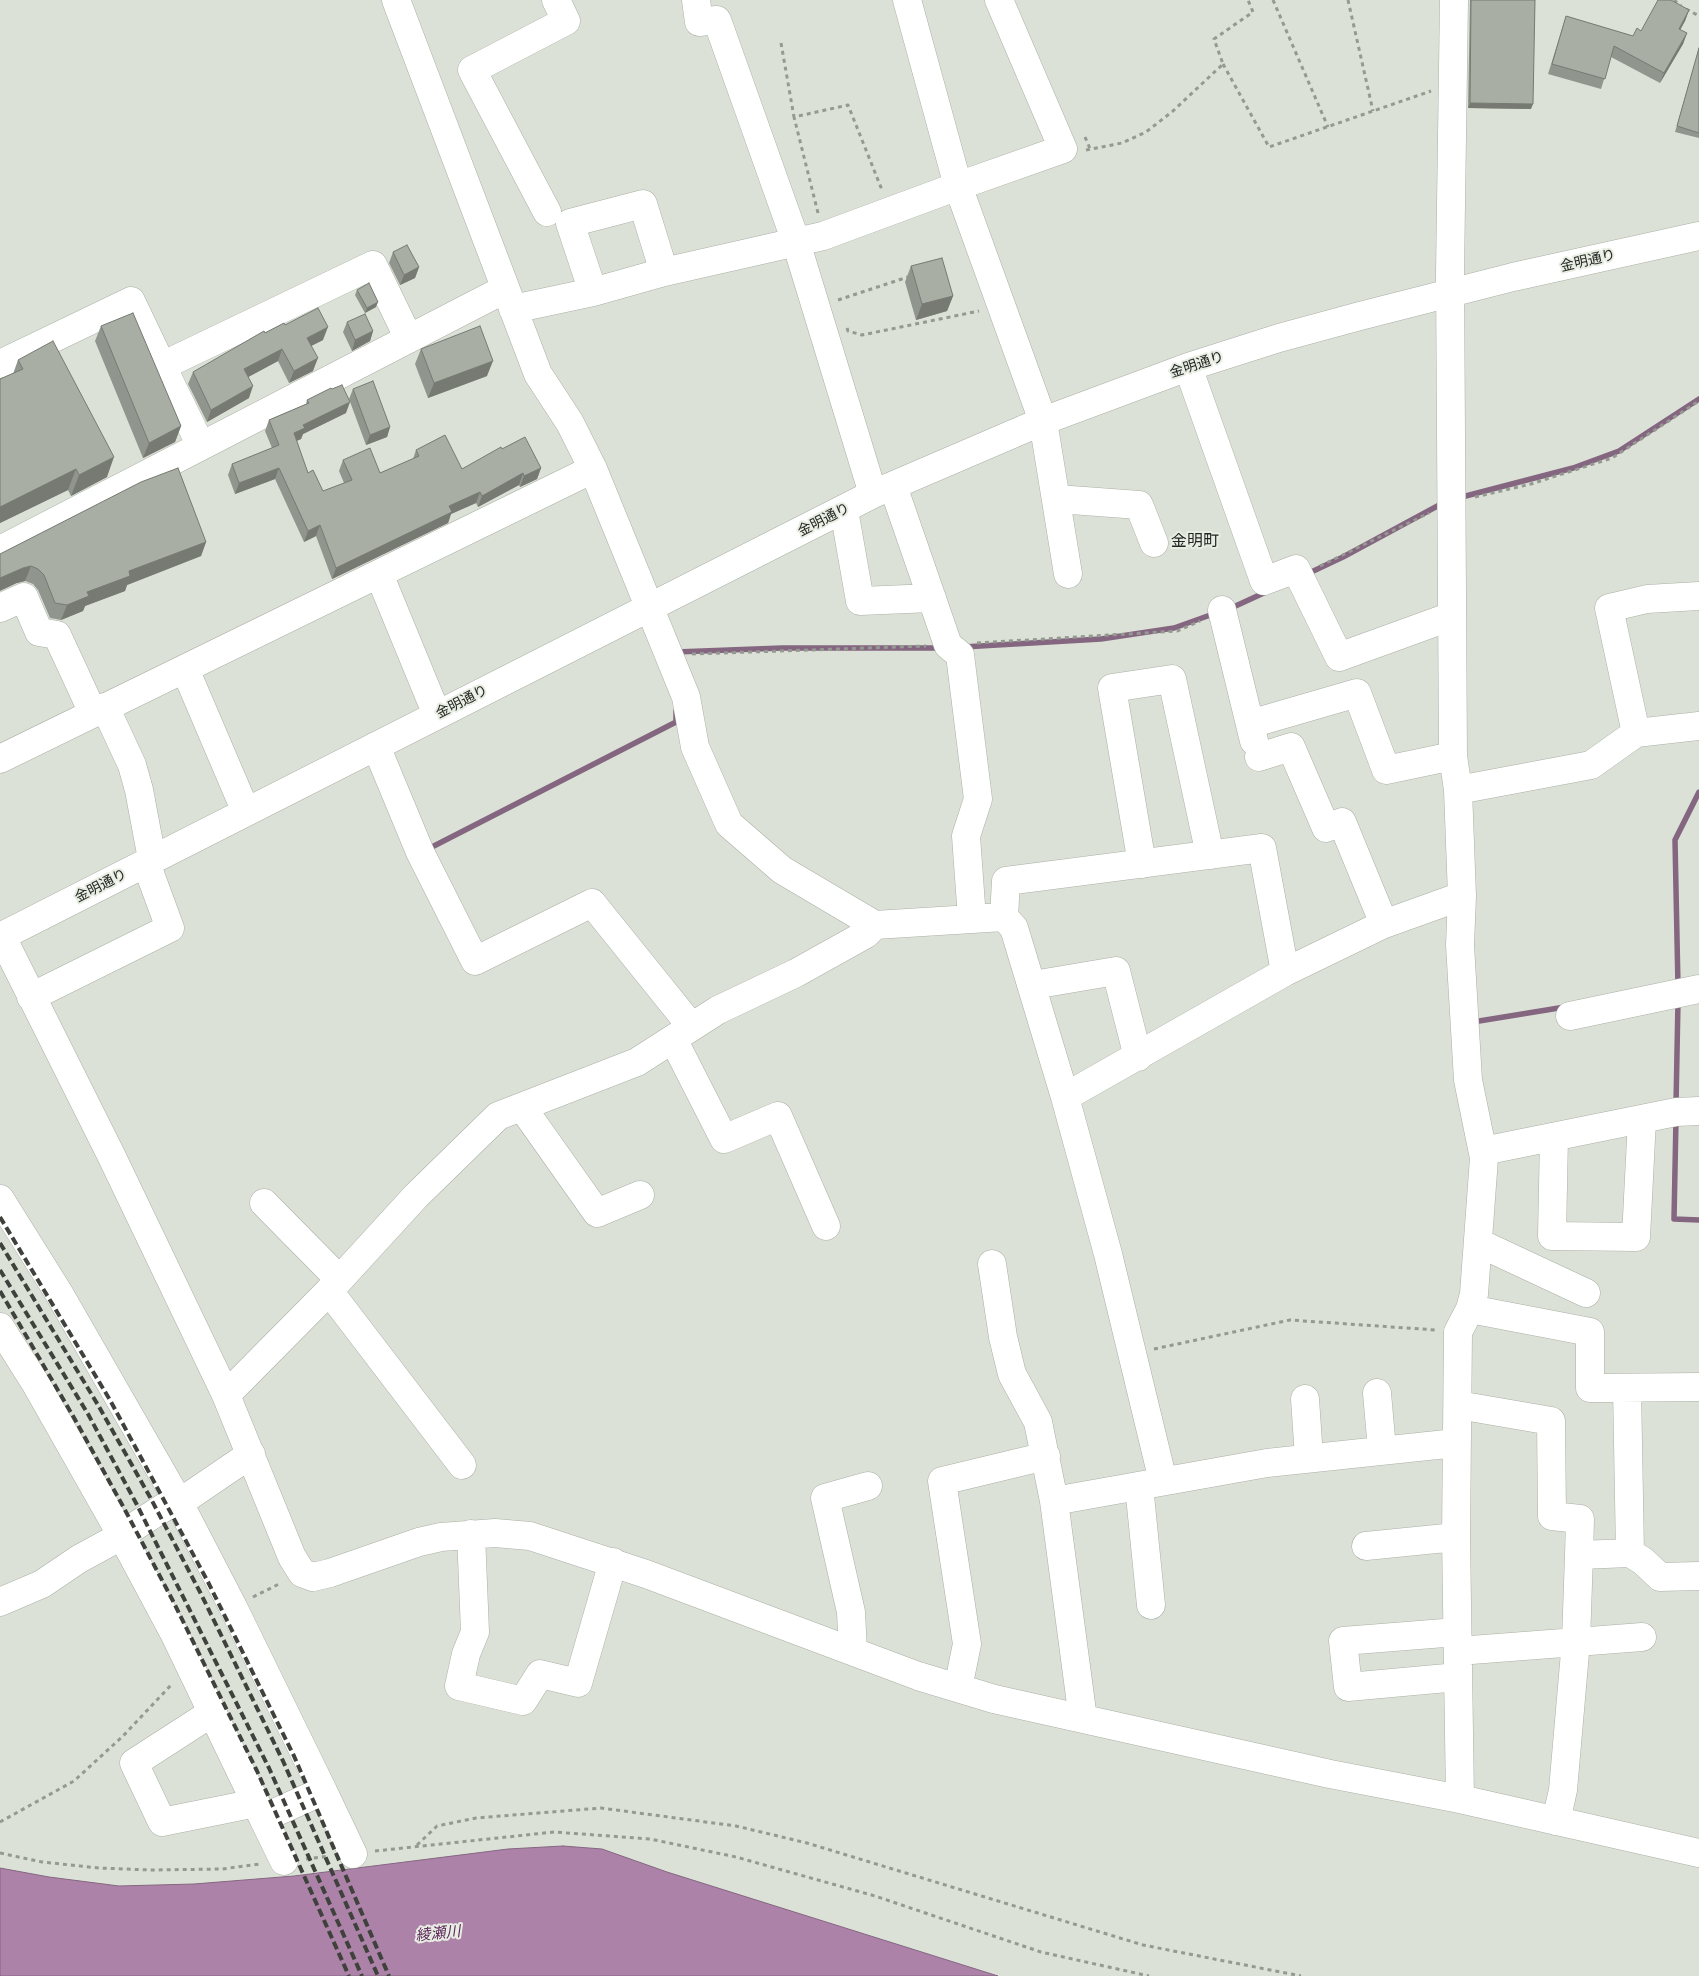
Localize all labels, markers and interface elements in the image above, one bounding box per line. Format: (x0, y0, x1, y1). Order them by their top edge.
street label: 金明通り (1559, 247, 1617, 275)
street label: 金明通り (1168, 348, 1226, 382)
street label: 金明通り (795, 500, 853, 540)
district label: 金明町 (1171, 531, 1219, 551)
street label: 金明通り (433, 682, 491, 722)
street label: 金明通り (72, 866, 130, 906)
water label: 綾瀬川 (415, 1923, 461, 1945)

